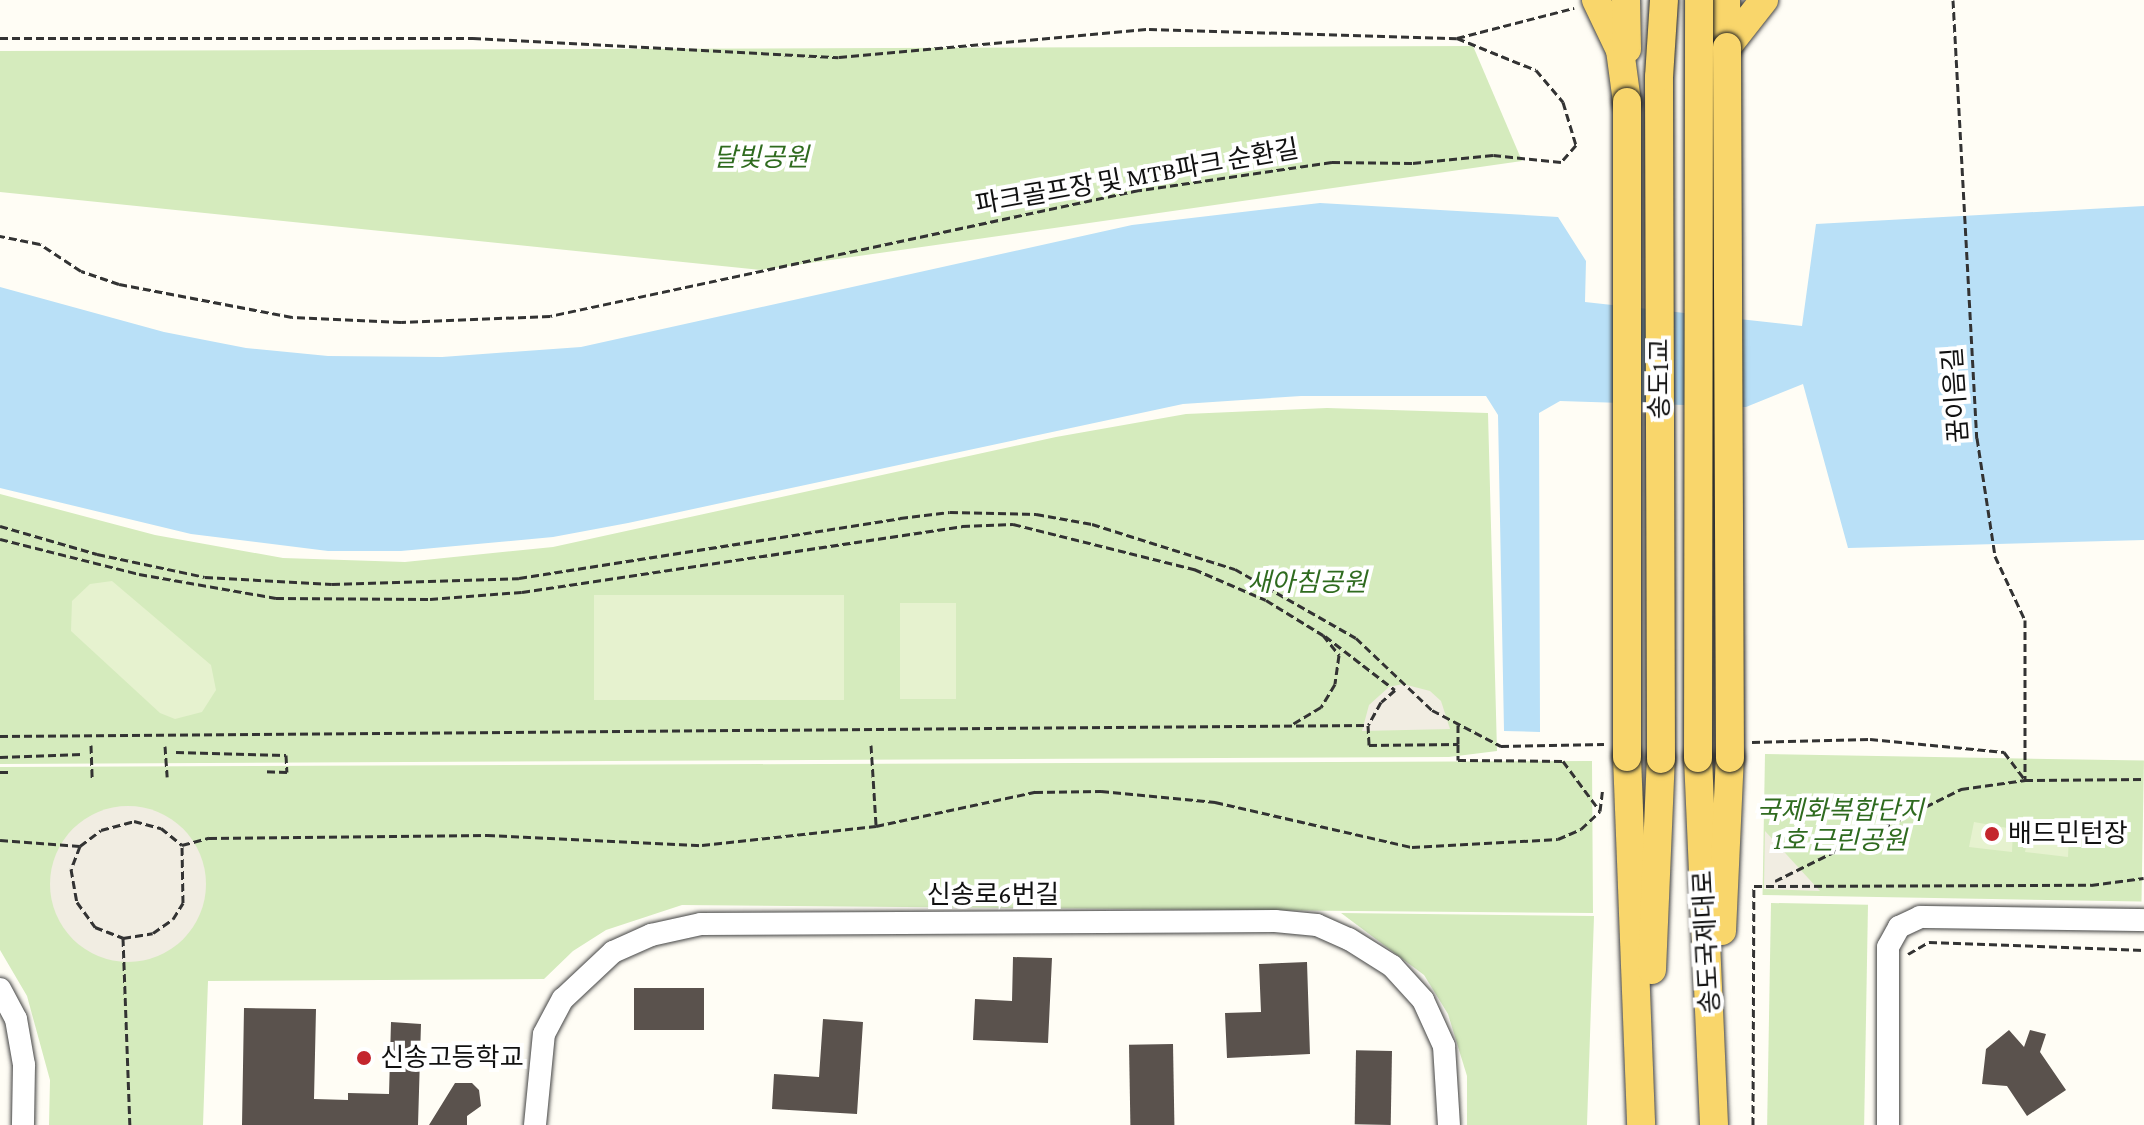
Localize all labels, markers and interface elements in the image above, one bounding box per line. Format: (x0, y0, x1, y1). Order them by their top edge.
street label: 파크골프장 및 MTB파크 순환길 (973, 133, 1301, 221)
park label: 달빛공원 (713, 142, 809, 174)
street label: 송도1교 (1644, 339, 1676, 419)
street label: 꿈이음길 (1937, 346, 1975, 444)
park label: 새아침공원 (1247, 567, 1367, 599)
park label: 국제화복합단지 1호 근린공원 (1756, 795, 1924, 856)
place label: 배드민턴장 (2008, 818, 2128, 850)
marker: 배드민턴장 (1983, 825, 2001, 843)
street label: 송도국제대로 (1688, 870, 1726, 1014)
street label: 신송로6번길 (927, 879, 1059, 911)
place label: 신송고등학교 (380, 1042, 524, 1074)
marker: 신송고등학교 (355, 1049, 373, 1067)

